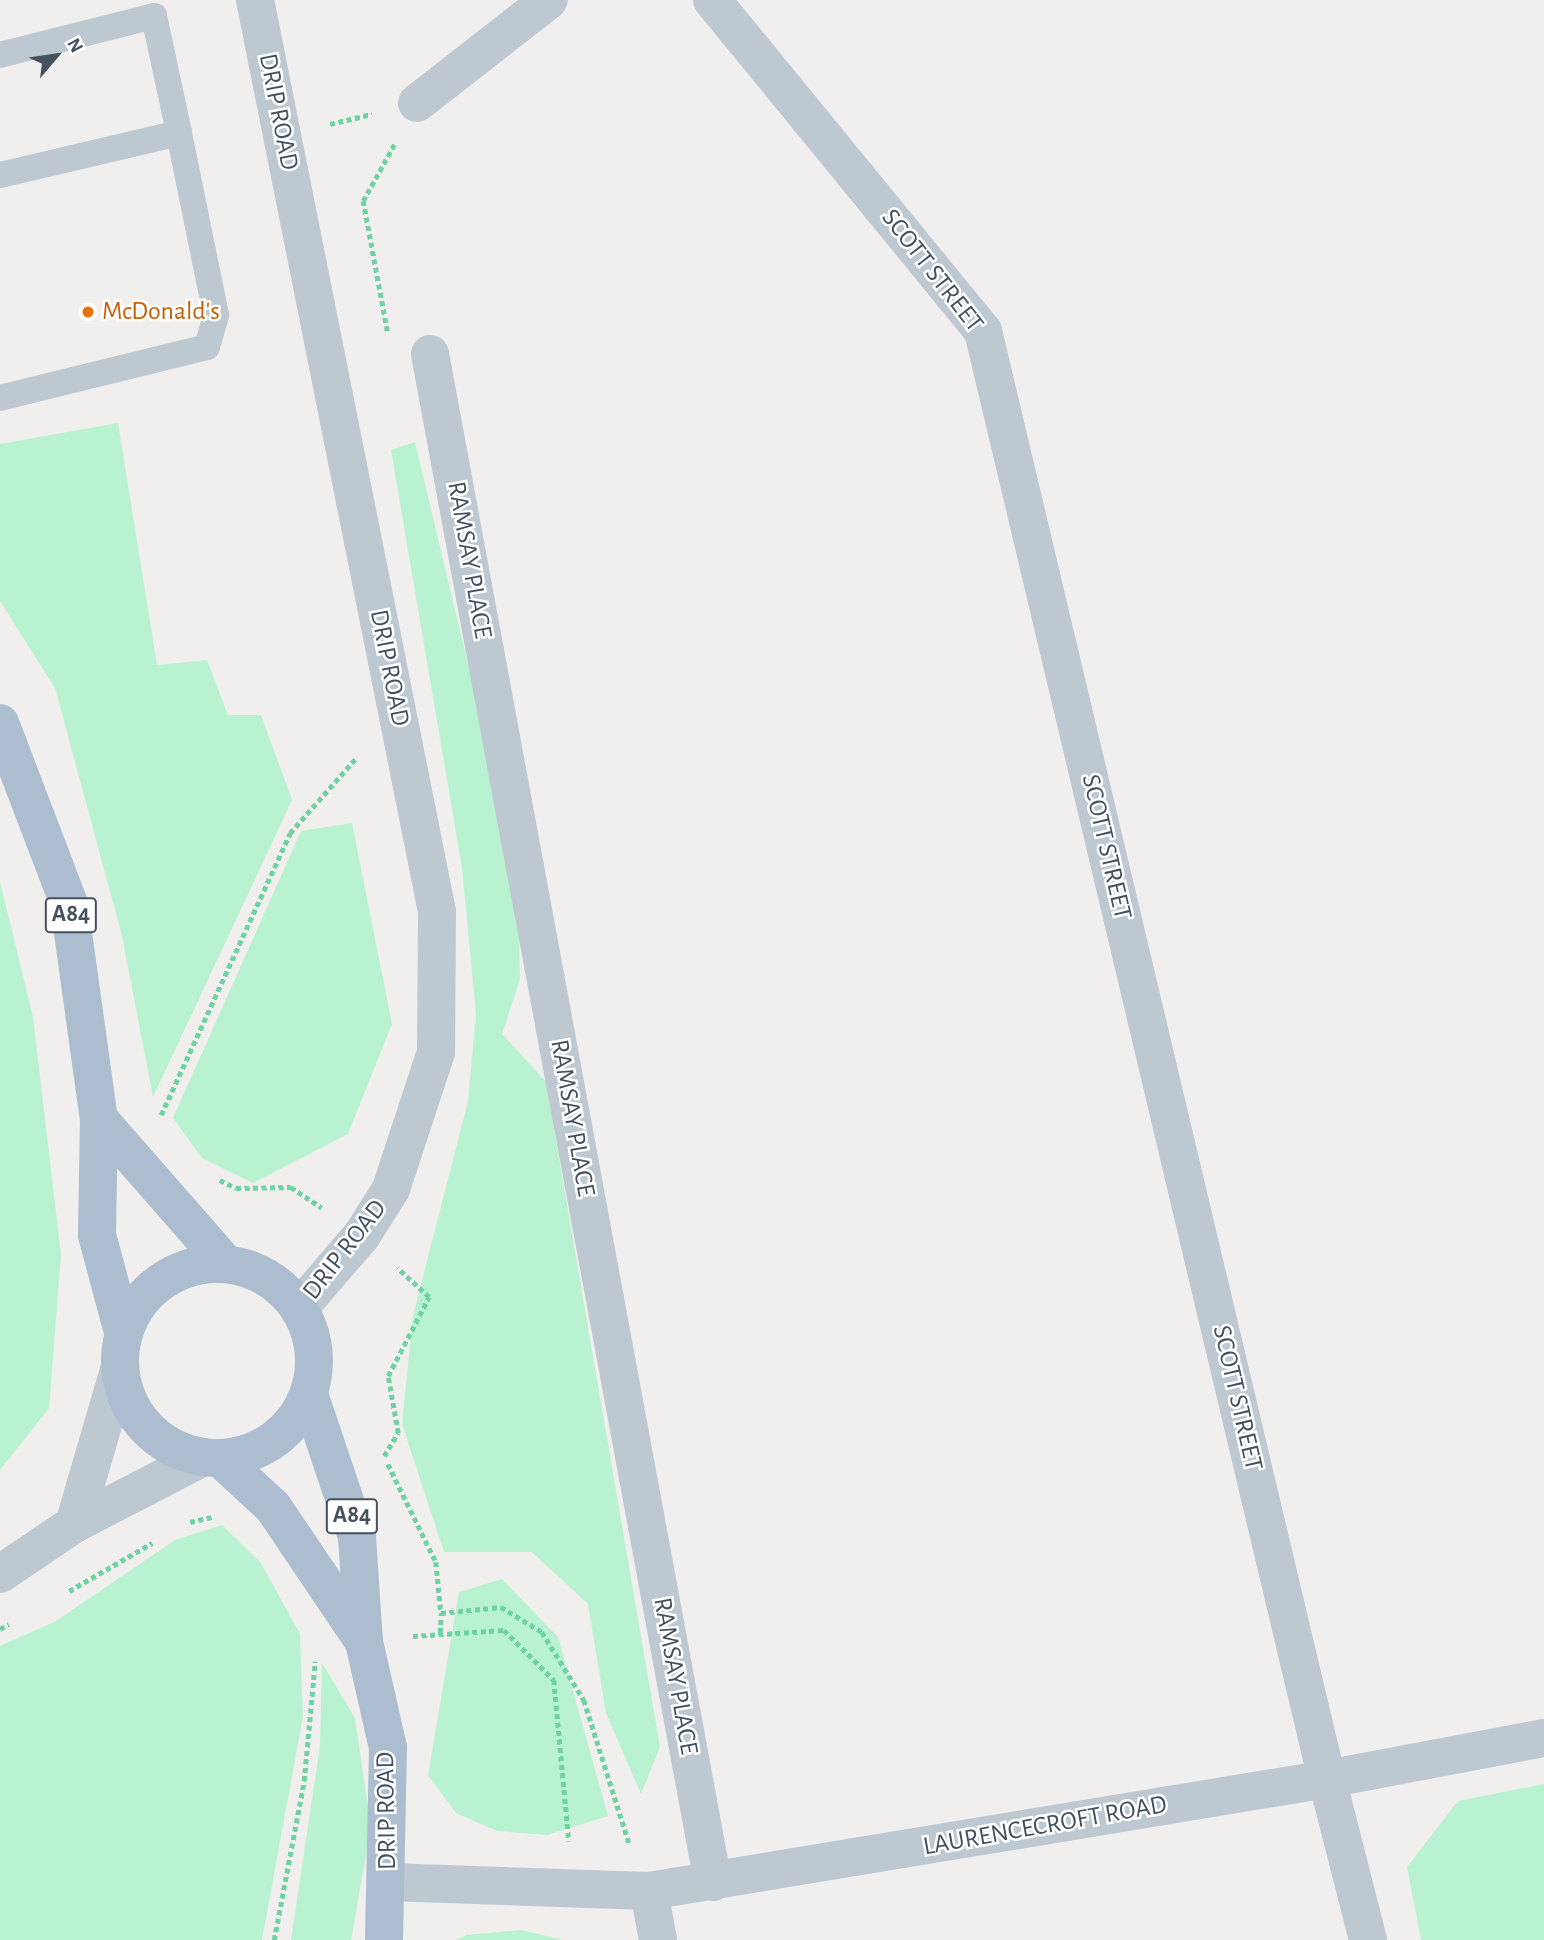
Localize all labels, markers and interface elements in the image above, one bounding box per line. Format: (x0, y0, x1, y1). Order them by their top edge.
north arrow (21, 21, 91, 91)
text: N (63, 35, 86, 56)
street label: DRIP ROAD (251, 51, 305, 173)
street label: SCOTT STREET (874, 203, 990, 339)
place label: McDonald's (102, 296, 220, 328)
marker: McDonald's (80, 304, 96, 320)
street label: RAMSAY PLACE (440, 479, 498, 641)
street label: DRIP ROAD (362, 607, 416, 729)
street label: SCOTT STREET (1074, 771, 1138, 923)
road number: A84 (45, 894, 97, 936)
street label: RAMSAY PLACE (543, 1037, 601, 1199)
street label: DRIP ROAD (296, 1194, 394, 1306)
street label: SCOTT STREET (1205, 1322, 1269, 1474)
road number: A84 (326, 1496, 378, 1536)
street label: RAMSAY PLACE (646, 1595, 704, 1757)
street label: DRIP ROAD (370, 1752, 404, 1870)
street label: LAURENCECROFT ROAD (921, 1789, 1169, 1863)

